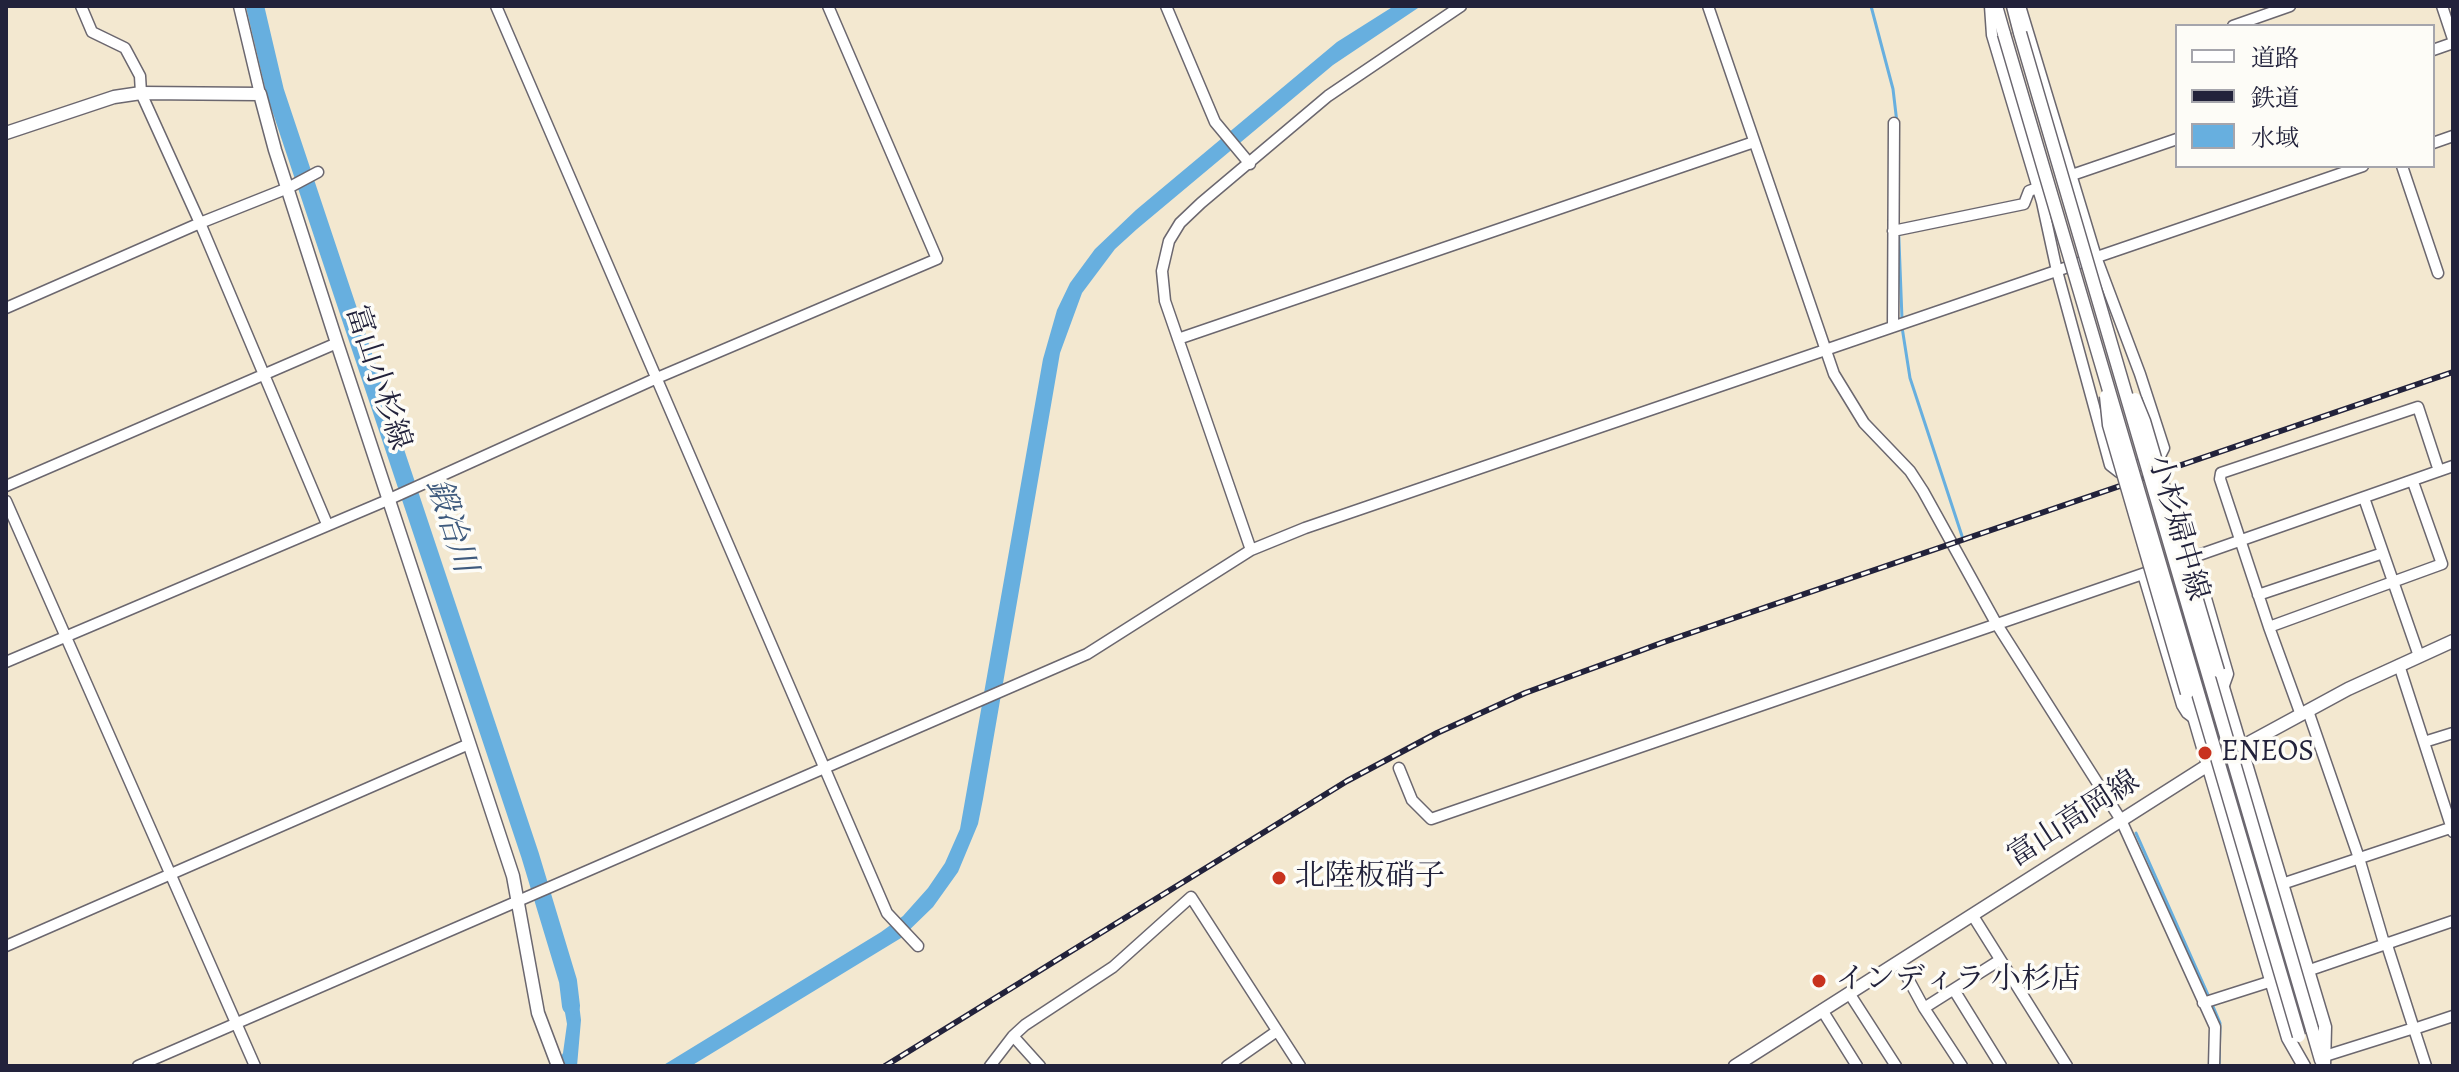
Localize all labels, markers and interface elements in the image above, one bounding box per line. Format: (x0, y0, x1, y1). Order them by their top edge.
legend (2175, 24, 2435, 168)
text: 道路 (2251, 42, 2299, 74)
text: 鉄道 (2251, 82, 2299, 114)
text: 水域 (2251, 122, 2299, 154)
street label: 富山小杉線 (337, 301, 417, 455)
street label: 小杉婦中線 (2139, 451, 2215, 605)
water label: 鍛冶川 (417, 474, 483, 578)
place label: ENEOS (2221, 735, 2314, 771)
marker: ENEOS (2196, 744, 2214, 762)
street label: 富山高岡線 (2001, 764, 2147, 876)
place label: 北陸板硝子 (1295, 860, 1445, 896)
marker: 北陸板硝子 (1270, 869, 1288, 887)
place label: インディラ 小杉店 (1835, 963, 2081, 999)
marker: インディラ 小杉店 (1810, 972, 1828, 990)

